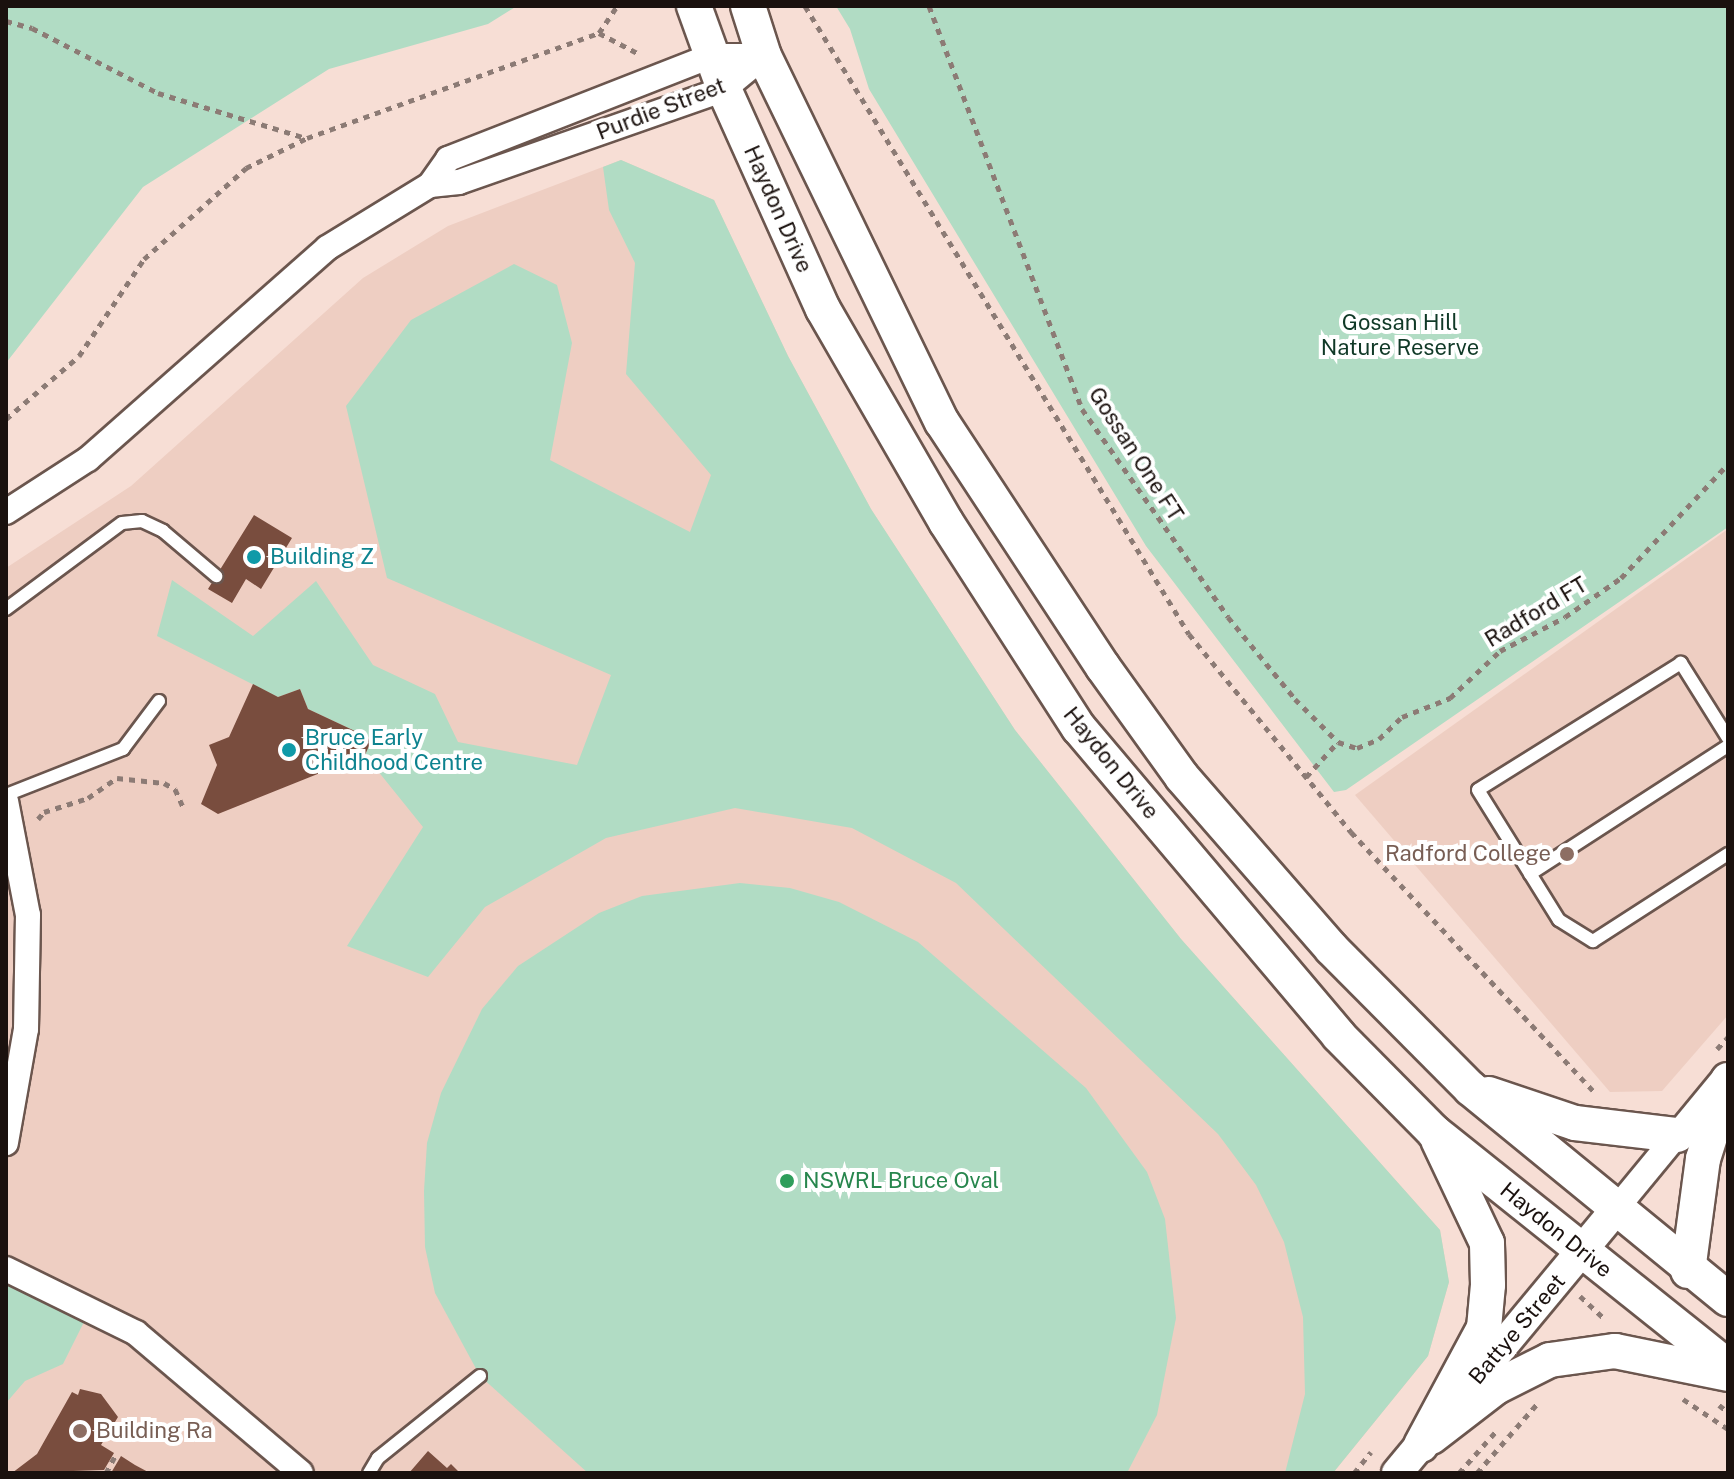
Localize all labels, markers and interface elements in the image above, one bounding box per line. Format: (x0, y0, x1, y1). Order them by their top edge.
street label: Purdie Street (593, 72, 729, 146)
street label: Haydon Drive (738, 141, 818, 277)
park label: Gossan Hill Nature Reserve (1321, 309, 1479, 360)
street label: Gossan One FT (1083, 382, 1189, 526)
place label: Building Z (270, 544, 374, 570)
marker: Building Z (245, 548, 263, 566)
street label: Radford FT (1480, 571, 1592, 653)
street label: Haydon Drive (1058, 702, 1164, 824)
place label: Bruce Early Childhood Centre (305, 724, 483, 776)
marker: Bruce Early Childhood Centre (280, 741, 298, 759)
place label: Radford College (1385, 841, 1551, 867)
marker: Radford College (1558, 845, 1576, 863)
place label: NSWRL Bruce Oval (803, 1168, 999, 1194)
marker: NSWRL Bruce Oval (778, 1172, 796, 1190)
street label: Haydon Drive (1495, 1177, 1617, 1283)
street label: Battye Street (1463, 1268, 1571, 1390)
place label: Building Ra (96, 1418, 213, 1444)
marker: Building Ra (71, 1422, 89, 1440)

